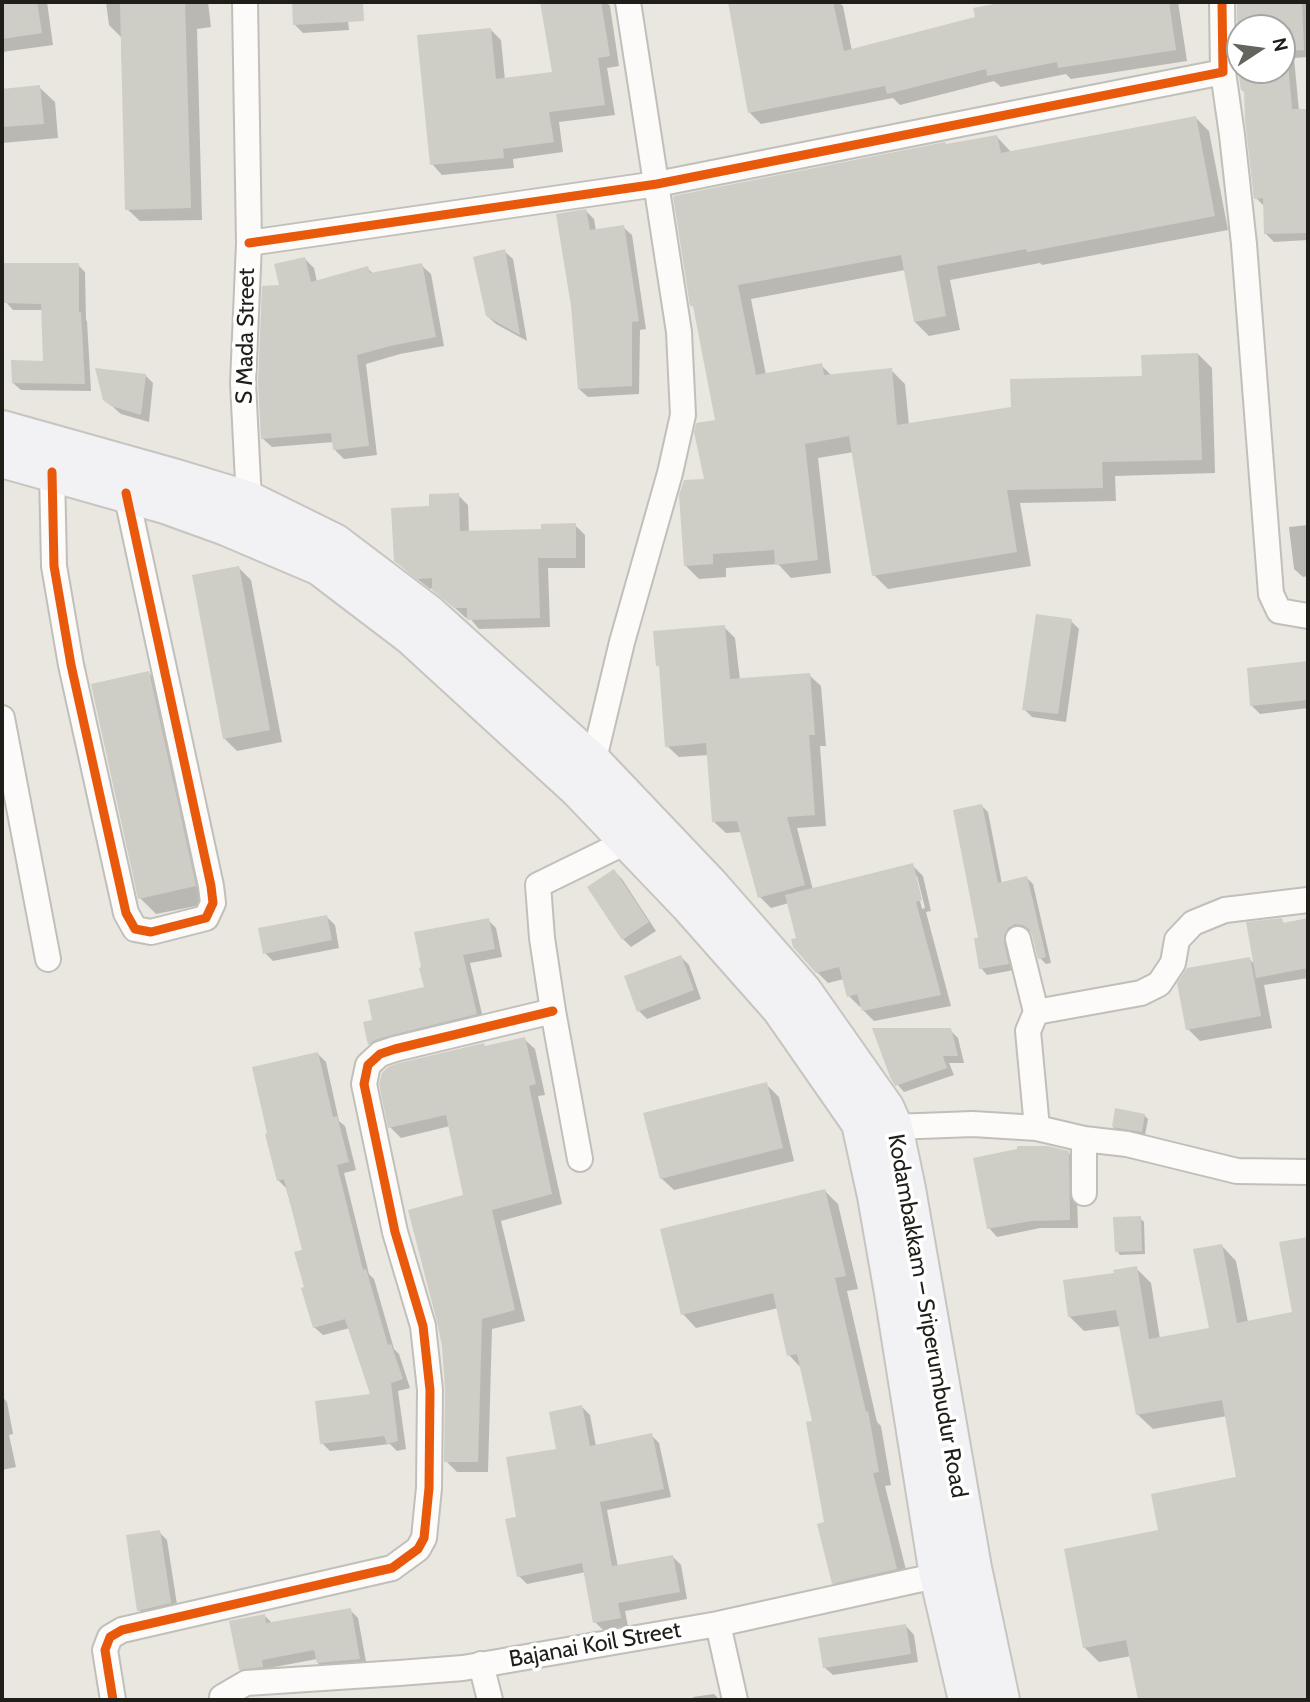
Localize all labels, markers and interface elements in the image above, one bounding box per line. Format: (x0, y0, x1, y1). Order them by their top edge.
north arrow (1226, 14, 1296, 84)
text: N (1267, 35, 1293, 54)
street label: S Mada Street (231, 268, 261, 404)
street label: Kodambakkam – Sriperumbudur Road (881, 1132, 973, 1500)
street label: Bajanai Koil Street (507, 1616, 683, 1674)

